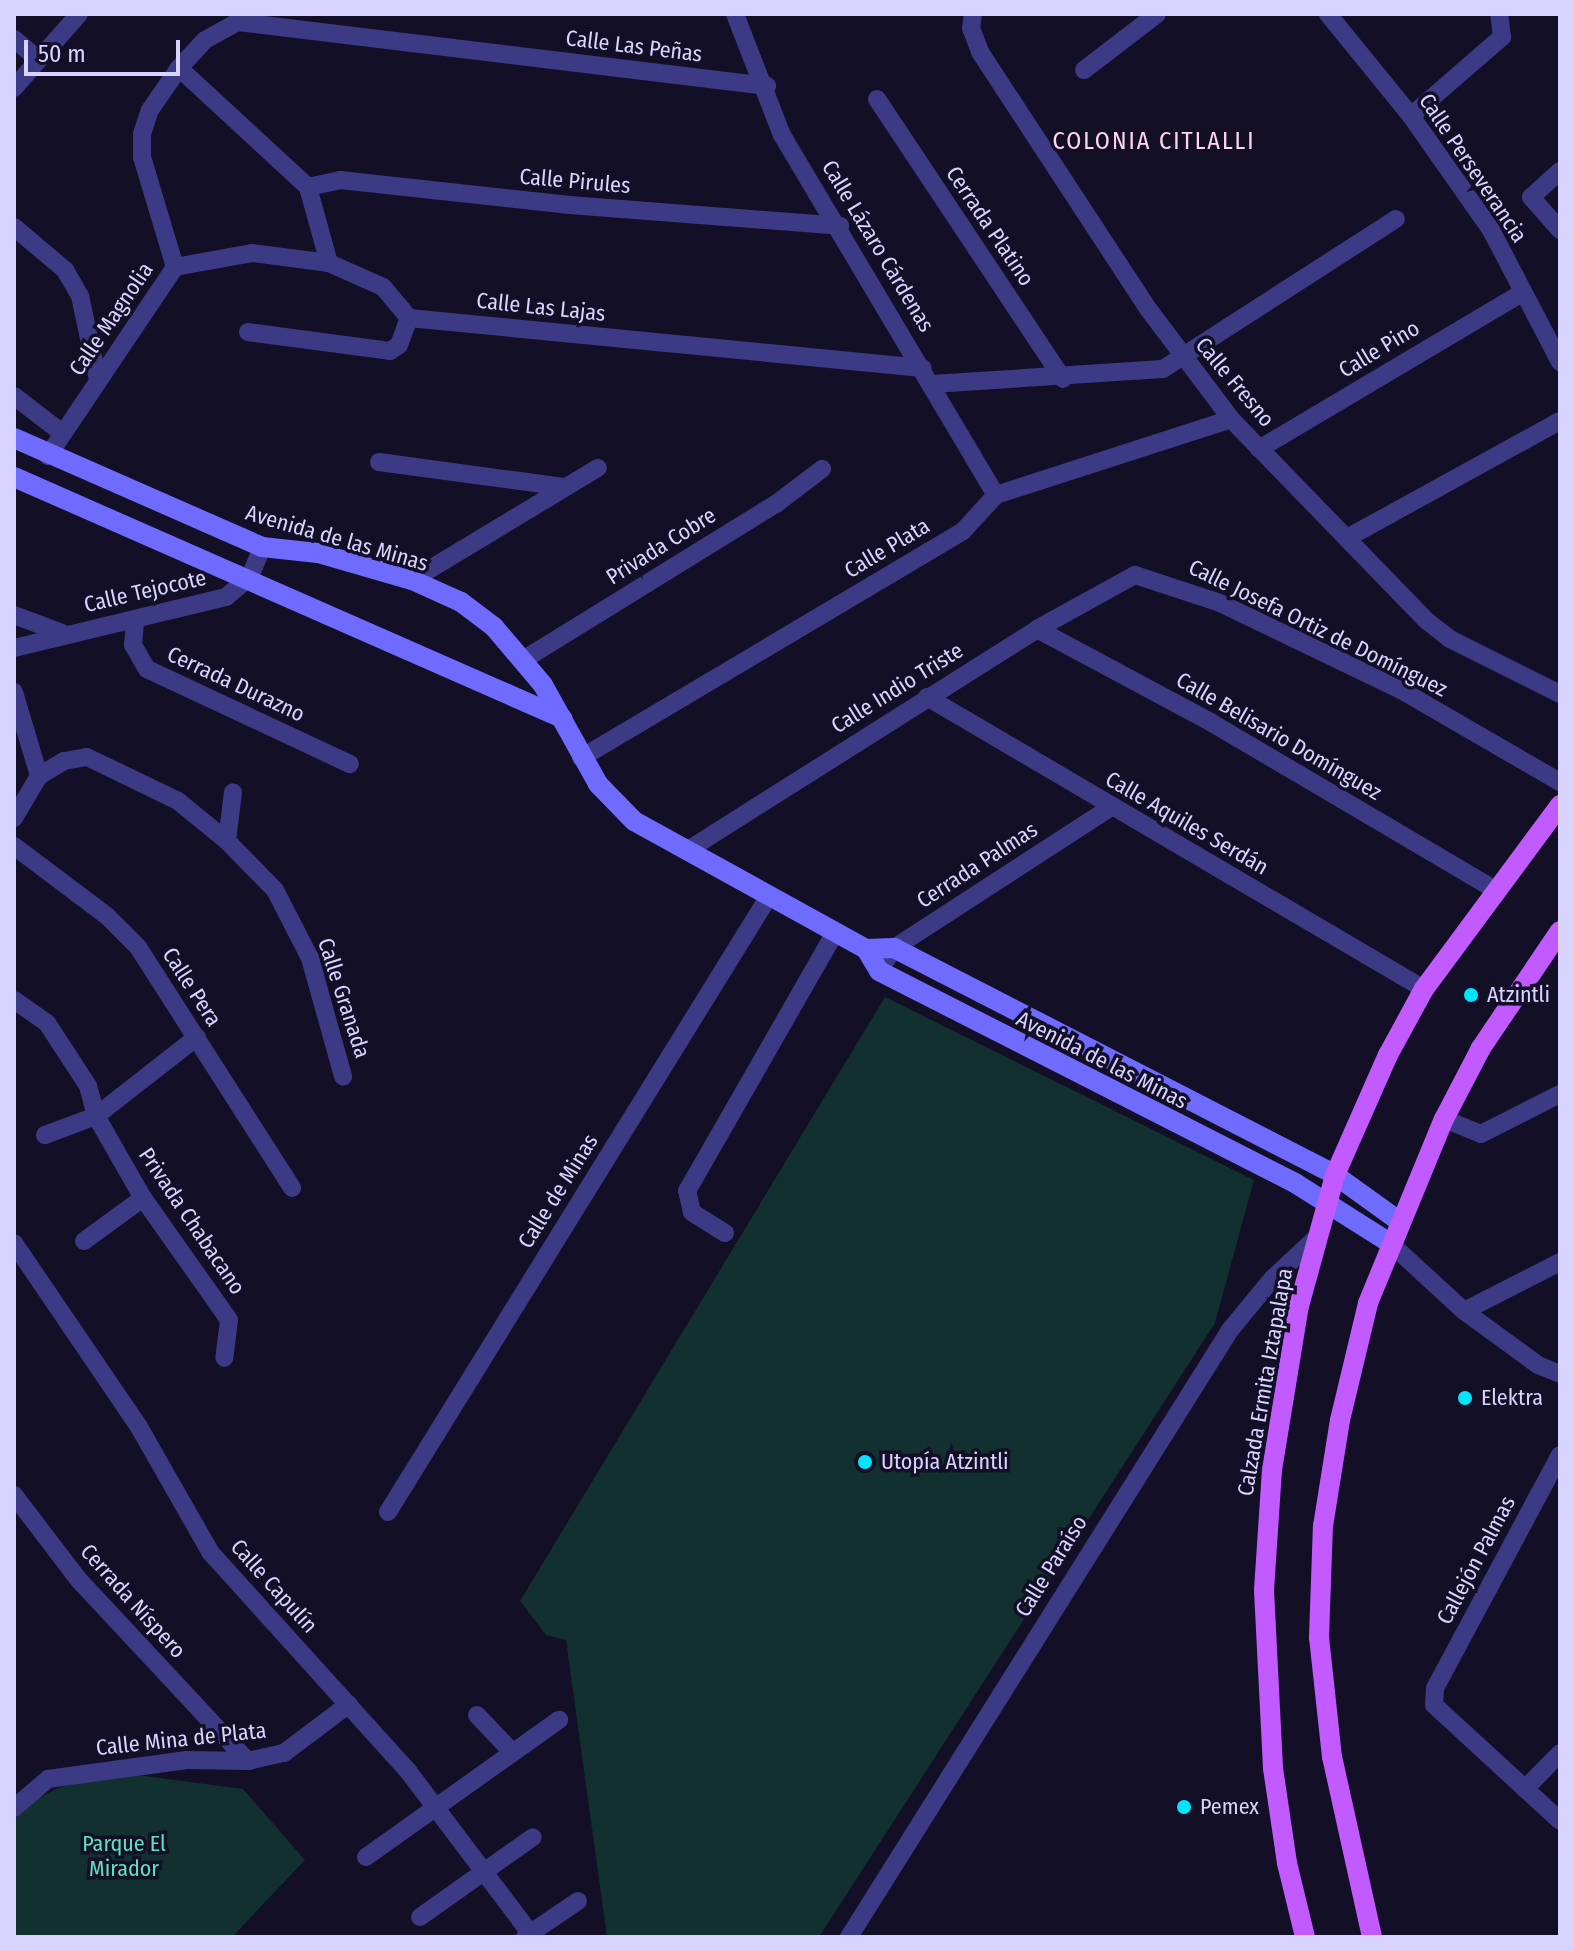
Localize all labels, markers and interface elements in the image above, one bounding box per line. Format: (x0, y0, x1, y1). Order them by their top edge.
scale bar (28, 24, 184, 74)
street label: Calle Las Peñas (564, 25, 704, 67)
text: 50 m (38, 40, 86, 68)
street label: Calle Perseverancia (1413, 88, 1533, 248)
district label: COLONIA CITLALLI (1053, 128, 1255, 156)
street label: Calle Lázaro Cárdenas (816, 155, 940, 337)
street label: Cerrada Platino (940, 161, 1040, 291)
street label: Calle Pirules (518, 163, 632, 199)
street label: Calle Magnolia (63, 257, 159, 381)
street label: Calle Las Lajas (475, 287, 607, 327)
street label: Calle Pino (1334, 315, 1424, 383)
street label: Calle Fresno (1190, 332, 1280, 432)
street label: Avenida de las Minas (243, 499, 431, 577)
street label: Privada Cobre (601, 502, 721, 590)
street label: Calle Plata (840, 512, 934, 584)
street label: Calle Josefa Ortiz de Domínguez (1184, 554, 1452, 702)
street label: Calle Tejocote (81, 564, 209, 618)
street label: Calle Indio Triste (826, 637, 968, 739)
street label: Cerrada Durazno (163, 641, 309, 727)
street label: Calle Belisario Domínguez (1172, 666, 1386, 806)
street label: Calle Aquiles Serdán (1101, 766, 1273, 880)
street label: Cerrada Palmas (912, 816, 1042, 914)
street label: Calle Granada (312, 935, 376, 1061)
street label: Calle Pera (157, 943, 227, 1031)
place label: Atzintli (1487, 982, 1550, 1008)
marker: Atzintli (1462, 986, 1480, 1004)
street label: Avenida de las Minas (1012, 1005, 1192, 1115)
street label: Calle de Minas (512, 1129, 604, 1253)
street label: Privada Chabacano (133, 1143, 251, 1299)
street label: Calzada Ermita Iztapalapa (1232, 1266, 1298, 1498)
place label: Elektra (1481, 1385, 1543, 1411)
marker: Elektra (1456, 1389, 1474, 1407)
place label: Utopía Atzintli (881, 1449, 1008, 1475)
marker: Utopía Atzintli (856, 1453, 874, 1471)
street label: Callejón Palmas (1431, 1491, 1521, 1629)
street label: Calle Paraíso (1009, 1510, 1093, 1622)
street label: Calle Capulín (225, 1534, 323, 1638)
street label: Cerrada Níspero (75, 1538, 191, 1664)
street label: Calle Mina de Plata (94, 1717, 268, 1761)
place label: Pemex (1200, 1794, 1259, 1820)
marker: Pemex (1175, 1798, 1193, 1816)
park label: Parque El Mirador (82, 1830, 166, 1882)

